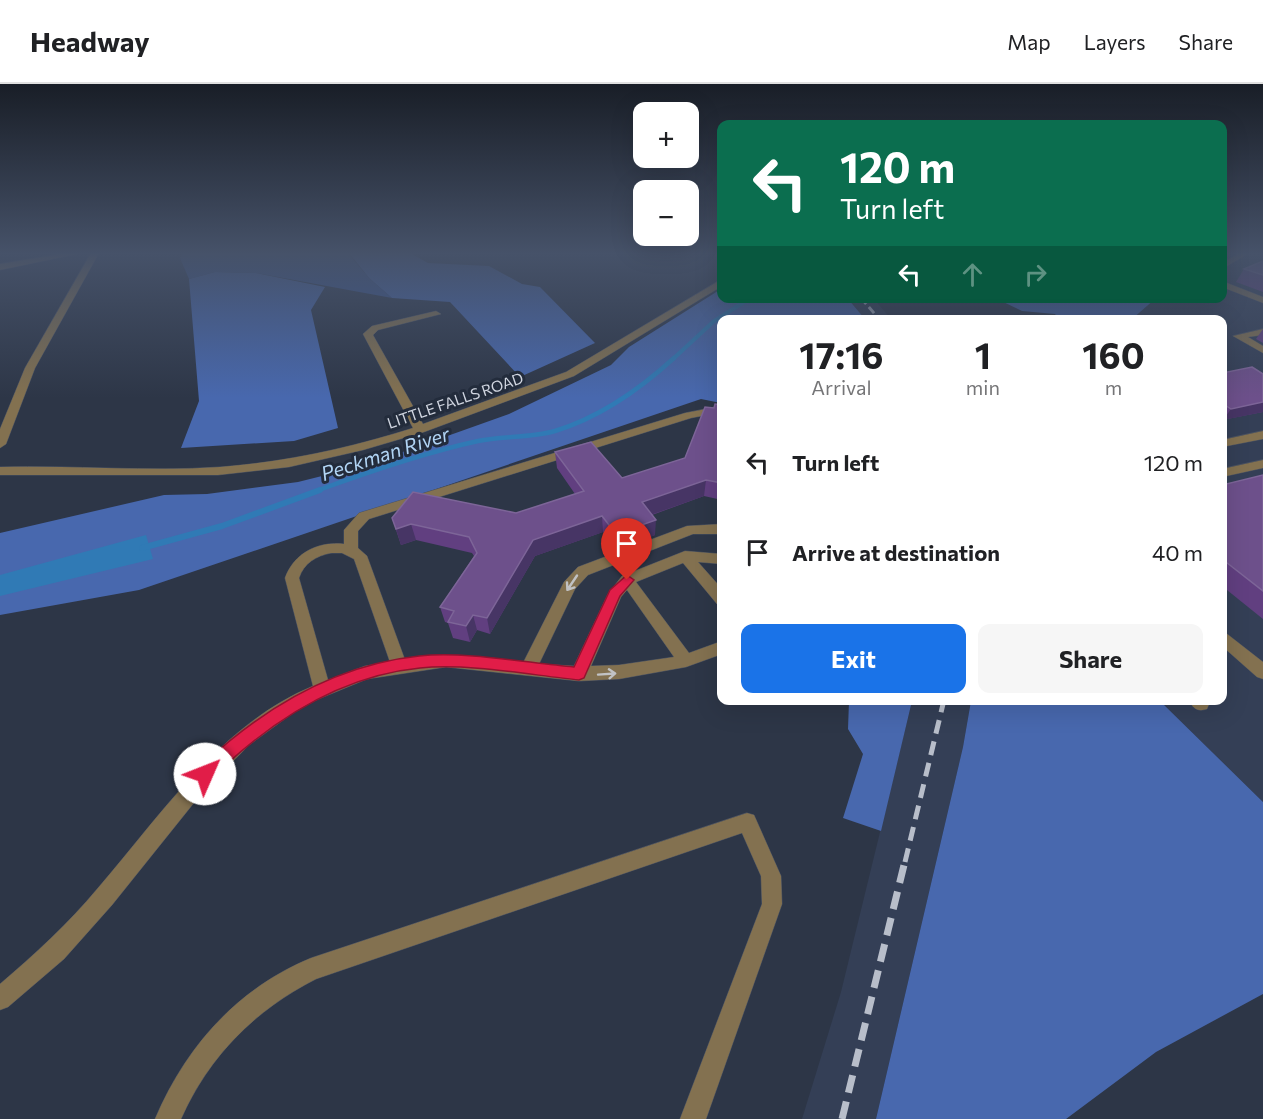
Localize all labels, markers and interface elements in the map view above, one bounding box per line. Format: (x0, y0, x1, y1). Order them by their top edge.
text: Headway (30, 24, 150, 58)
text: Map (1007, 29, 1051, 54)
text: Layers (1084, 29, 1146, 54)
text: Share (1179, 29, 1233, 54)
map controls (633, 102, 699, 246)
button: + (633, 102, 699, 168)
text: 120 m (840, 140, 955, 192)
icon: left (741, 144, 819, 222)
button: − (633, 180, 699, 246)
text: Turn left (840, 192, 944, 225)
icon: left (893, 258, 926, 291)
icon: ahead (956, 258, 989, 291)
icon: right (1019, 258, 1052, 291)
text: 17:16 (799, 332, 883, 376)
text: 1 (975, 332, 991, 376)
text: 160 (1082, 332, 1145, 376)
street label: LITTLE FALLS ROAD (385, 368, 525, 432)
text: Arrival (811, 375, 872, 399)
text: min (966, 375, 1000, 399)
text: m (1105, 375, 1122, 399)
water label: Peckman River (318, 421, 453, 485)
icon: left (741, 446, 774, 479)
text: Turn left (792, 449, 879, 476)
text: 120 m (1144, 449, 1203, 476)
pin (601, 518, 652, 580)
icon: arrive (610, 527, 643, 560)
icon: arrive (741, 536, 774, 569)
text: Arrive at destination (792, 539, 1000, 566)
text: 40 m (1152, 539, 1203, 566)
one-way arrow (566, 575, 579, 592)
button: Exit (741, 624, 966, 693)
button: Share (978, 624, 1203, 693)
one-way arrow (597, 668, 617, 679)
position arrow (173, 742, 237, 806)

